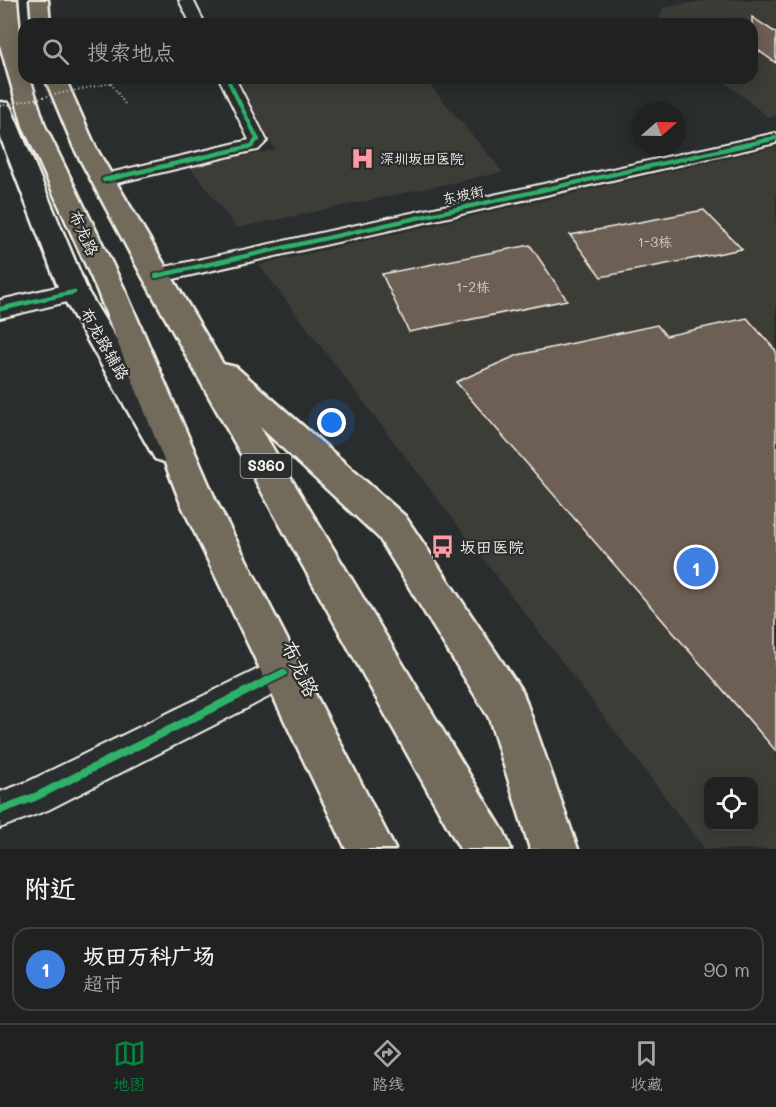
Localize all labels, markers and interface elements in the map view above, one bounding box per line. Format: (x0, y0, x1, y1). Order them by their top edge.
search box (18, 18, 758, 84)
icon: search (39, 35, 72, 68)
text: 搜索地点 (87, 37, 175, 66)
north arrow (632, 102, 686, 156)
hospital icon: 深圳坂田医院 (349, 146, 375, 172)
place label: 深圳坂田医院 (380, 149, 464, 168)
street label: 东坡街 (440, 181, 485, 208)
street label: 布龙路 (65, 207, 104, 259)
house number: 1-3栋 (638, 232, 672, 251)
house number: 1-2栋 (456, 277, 490, 296)
street label: 布龙路辅路 (76, 304, 135, 384)
your location (317, 408, 346, 437)
road number: S360 (240, 454, 292, 478)
bus stop icon: 坂田医院 (429, 534, 455, 560)
place label: 坂田医院 (460, 536, 524, 557)
pin: 1 (676, 544, 716, 590)
street label: 布龙路 (276, 636, 326, 702)
map controls (704, 777, 758, 831)
button: locate (704, 777, 758, 831)
text: 附近 (24, 871, 76, 905)
text: 坂田万科广场 (83, 941, 215, 970)
text: 1 (41, 956, 50, 982)
text: 90 m (704, 956, 750, 982)
text: 超市 (83, 970, 123, 996)
tab: 地图 (113, 1037, 146, 1095)
tab: 路线 (371, 1037, 404, 1095)
tab: 收藏 (630, 1037, 663, 1095)

